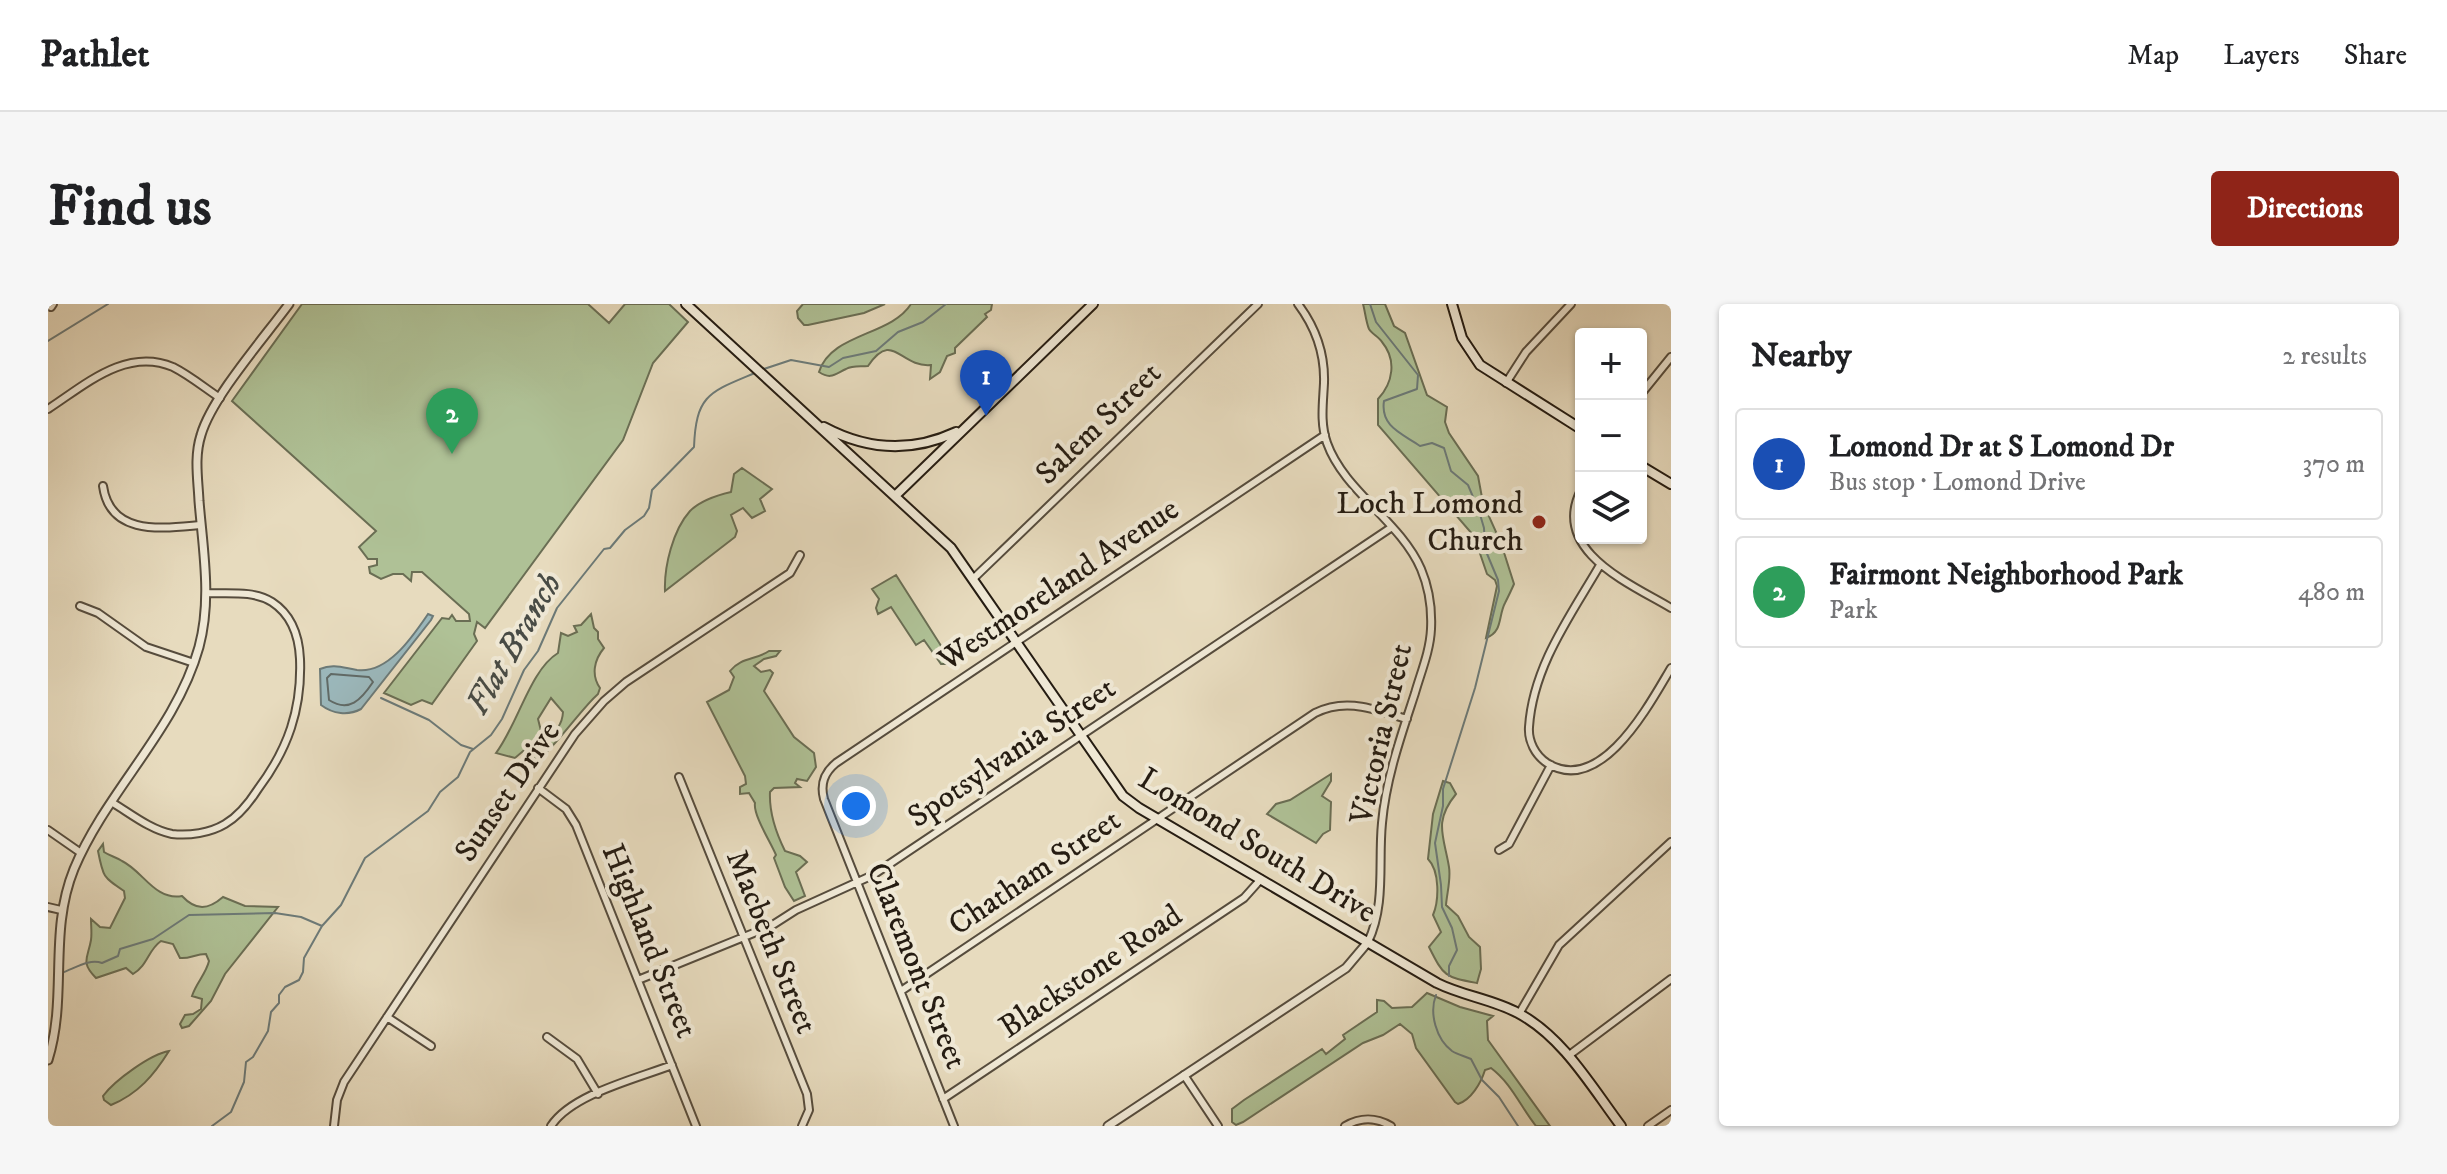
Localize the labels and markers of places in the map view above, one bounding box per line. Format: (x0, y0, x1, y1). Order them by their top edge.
pin: 1 (960, 350, 1012, 416)
pin: 2 (426, 388, 478, 454)
place label: Loch Lomond Church (1336, 484, 1523, 561)
marker: Loch Lomond Church (1530, 513, 1548, 531)

